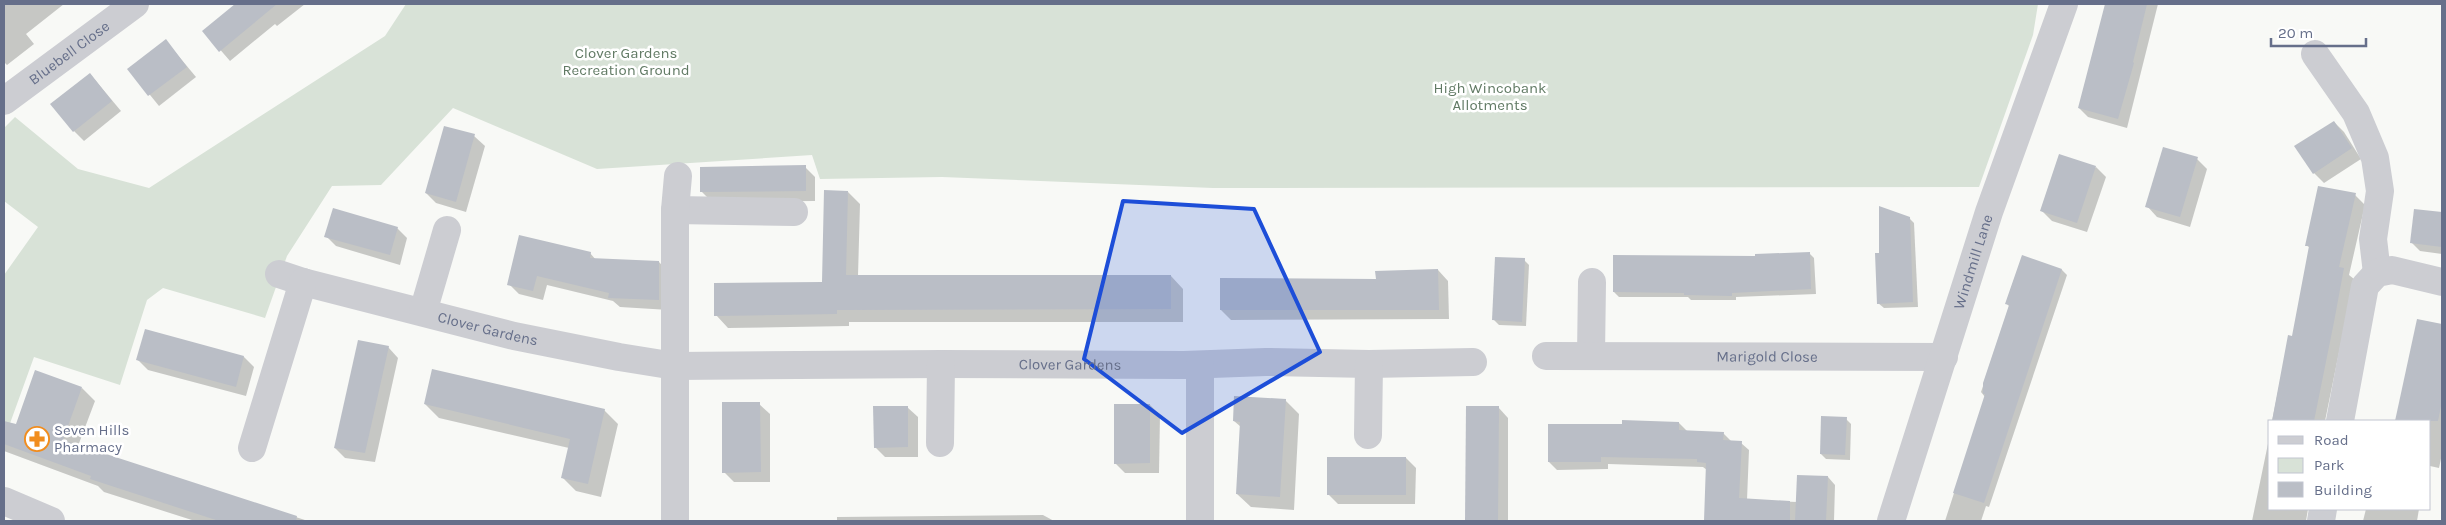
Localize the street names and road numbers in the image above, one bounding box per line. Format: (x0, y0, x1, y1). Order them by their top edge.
street label: Bluebell Close (25, 17, 113, 89)
street label: Windmill Lane (1950, 212, 1997, 311)
street label: Clover Gardens (436, 308, 540, 350)
street label: Marigold Close (1716, 347, 1818, 366)
street label: Clover Gardens (1019, 355, 1122, 374)

